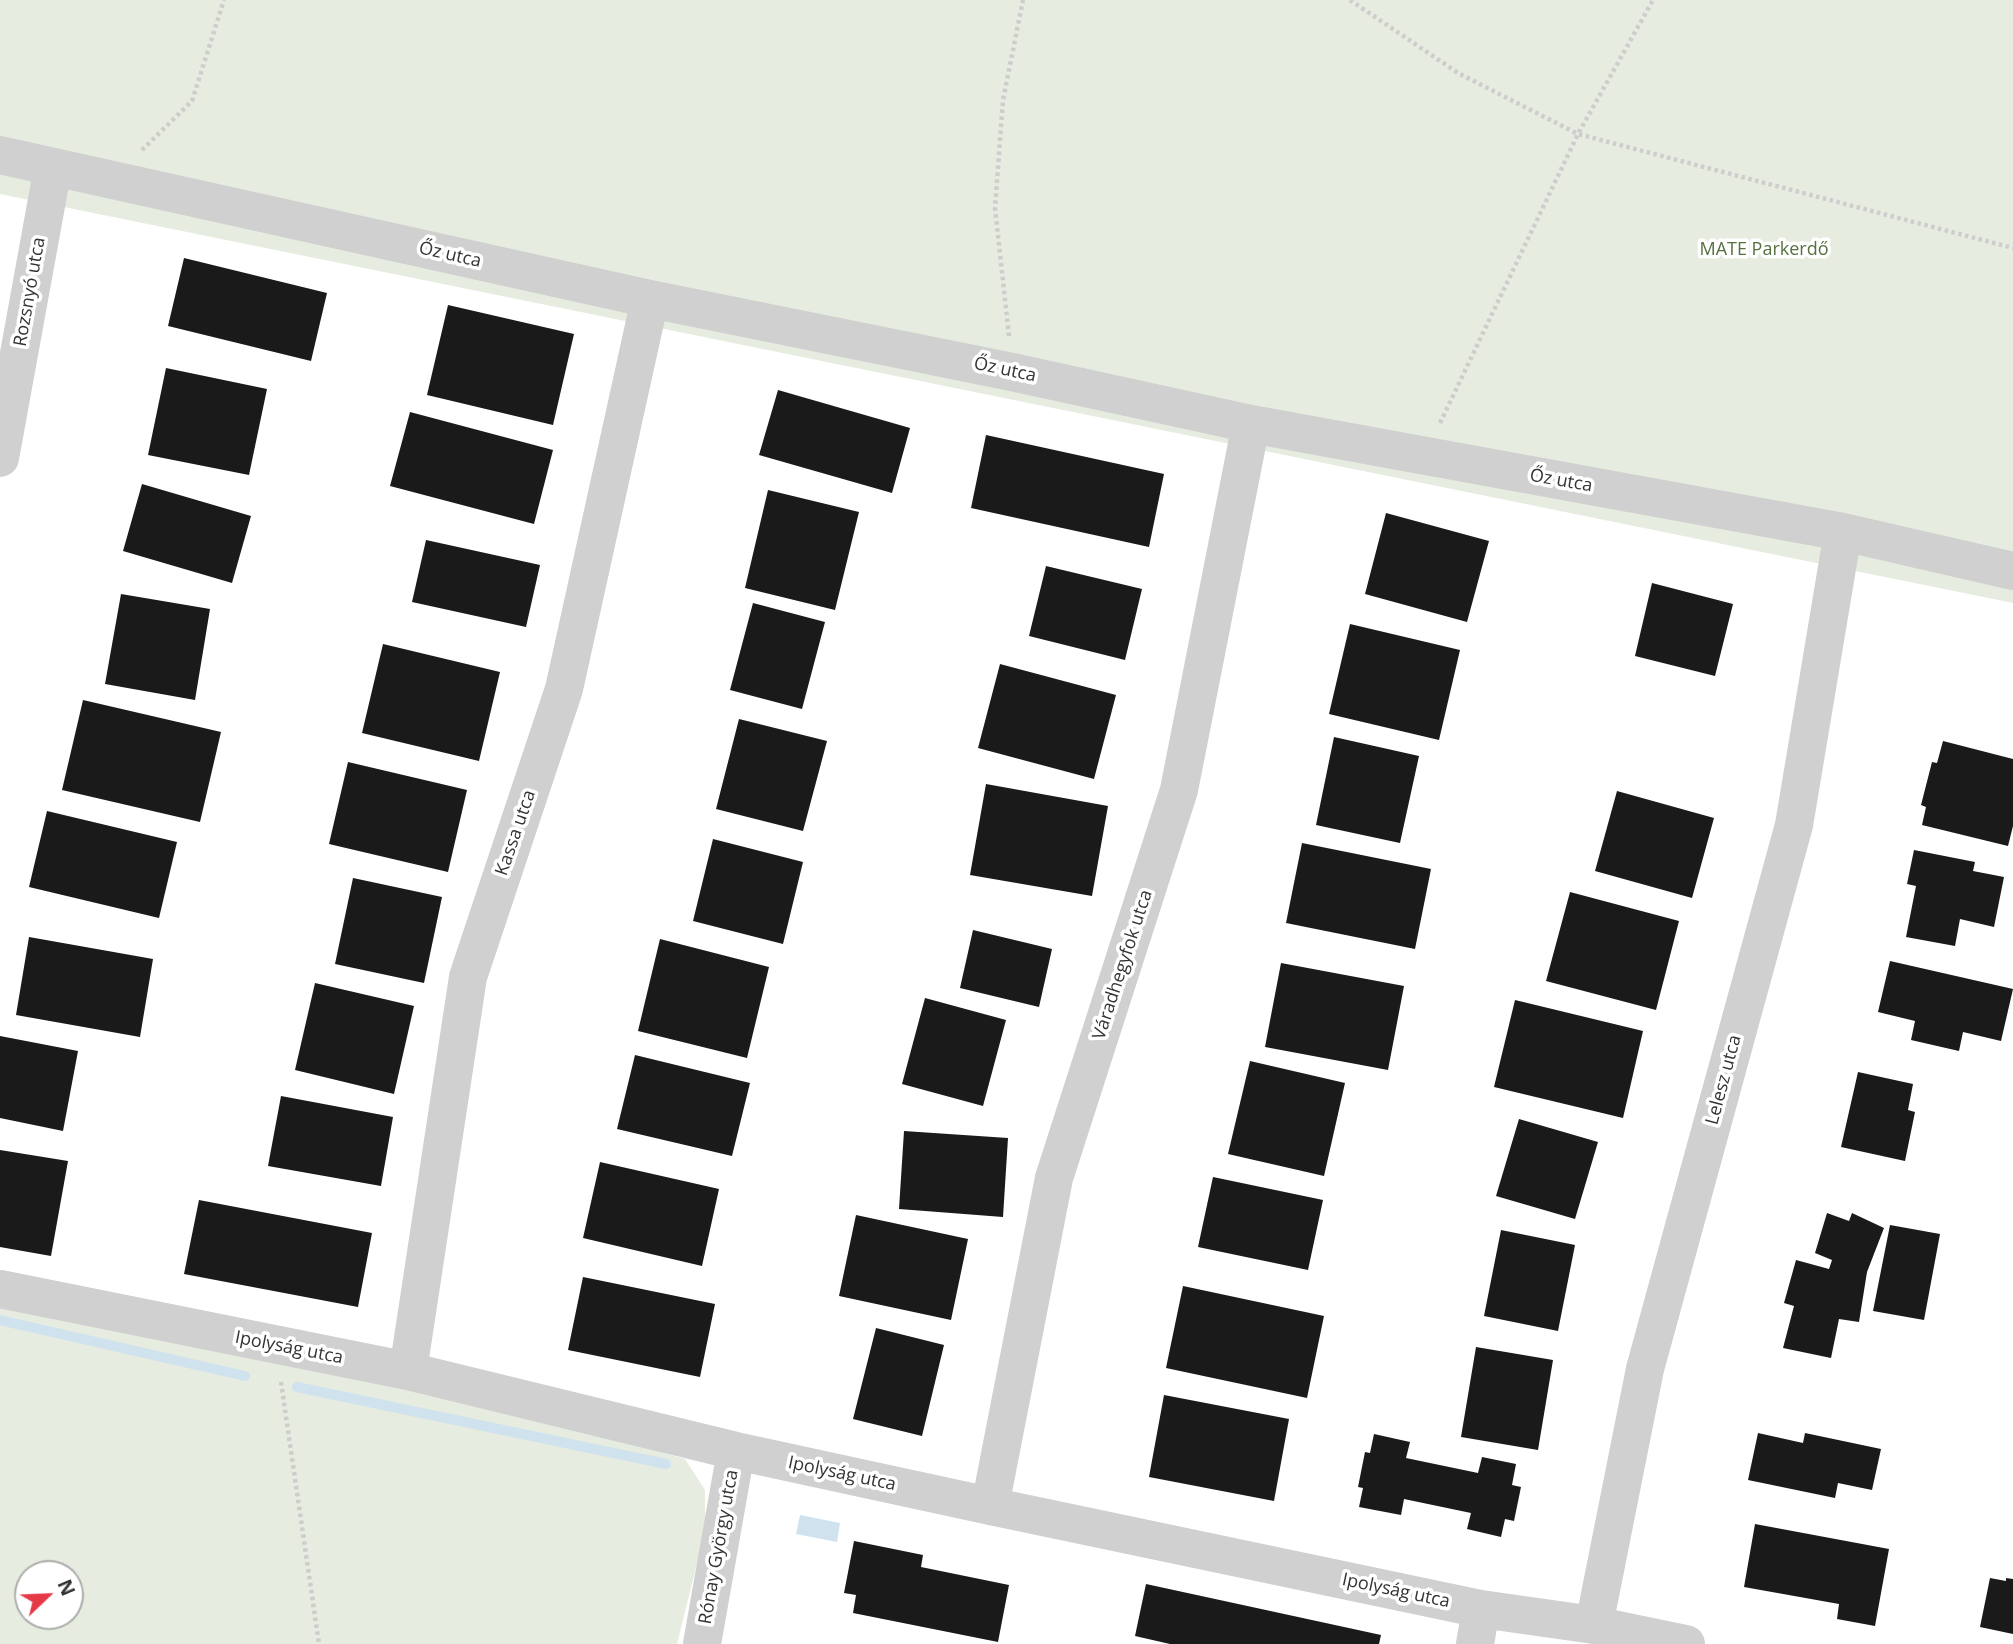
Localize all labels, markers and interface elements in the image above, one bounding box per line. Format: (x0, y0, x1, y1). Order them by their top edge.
street label: Rozsnyó utca (10, 236, 50, 348)
street label: Őz utca (417, 237, 483, 273)
park label: MATE Parkerdő (1699, 239, 1829, 261)
street label: Őz utca (972, 353, 1038, 387)
street label: Őz utca (1528, 465, 1594, 497)
street label: Kassa utca (491, 787, 541, 879)
street label: Váradhegyfok utca (1089, 887, 1157, 1043)
street label: Lelesz utca (1702, 1033, 1746, 1127)
street label: Ipolyság utca (233, 1327, 345, 1369)
street label: Ipolyság utca (786, 1452, 898, 1496)
street label: Rónay György utca (695, 1468, 743, 1626)
north arrow (14, 1560, 84, 1630)
street label: Ipolyság utca (1340, 1569, 1452, 1613)
text: N (52, 1575, 81, 1600)

